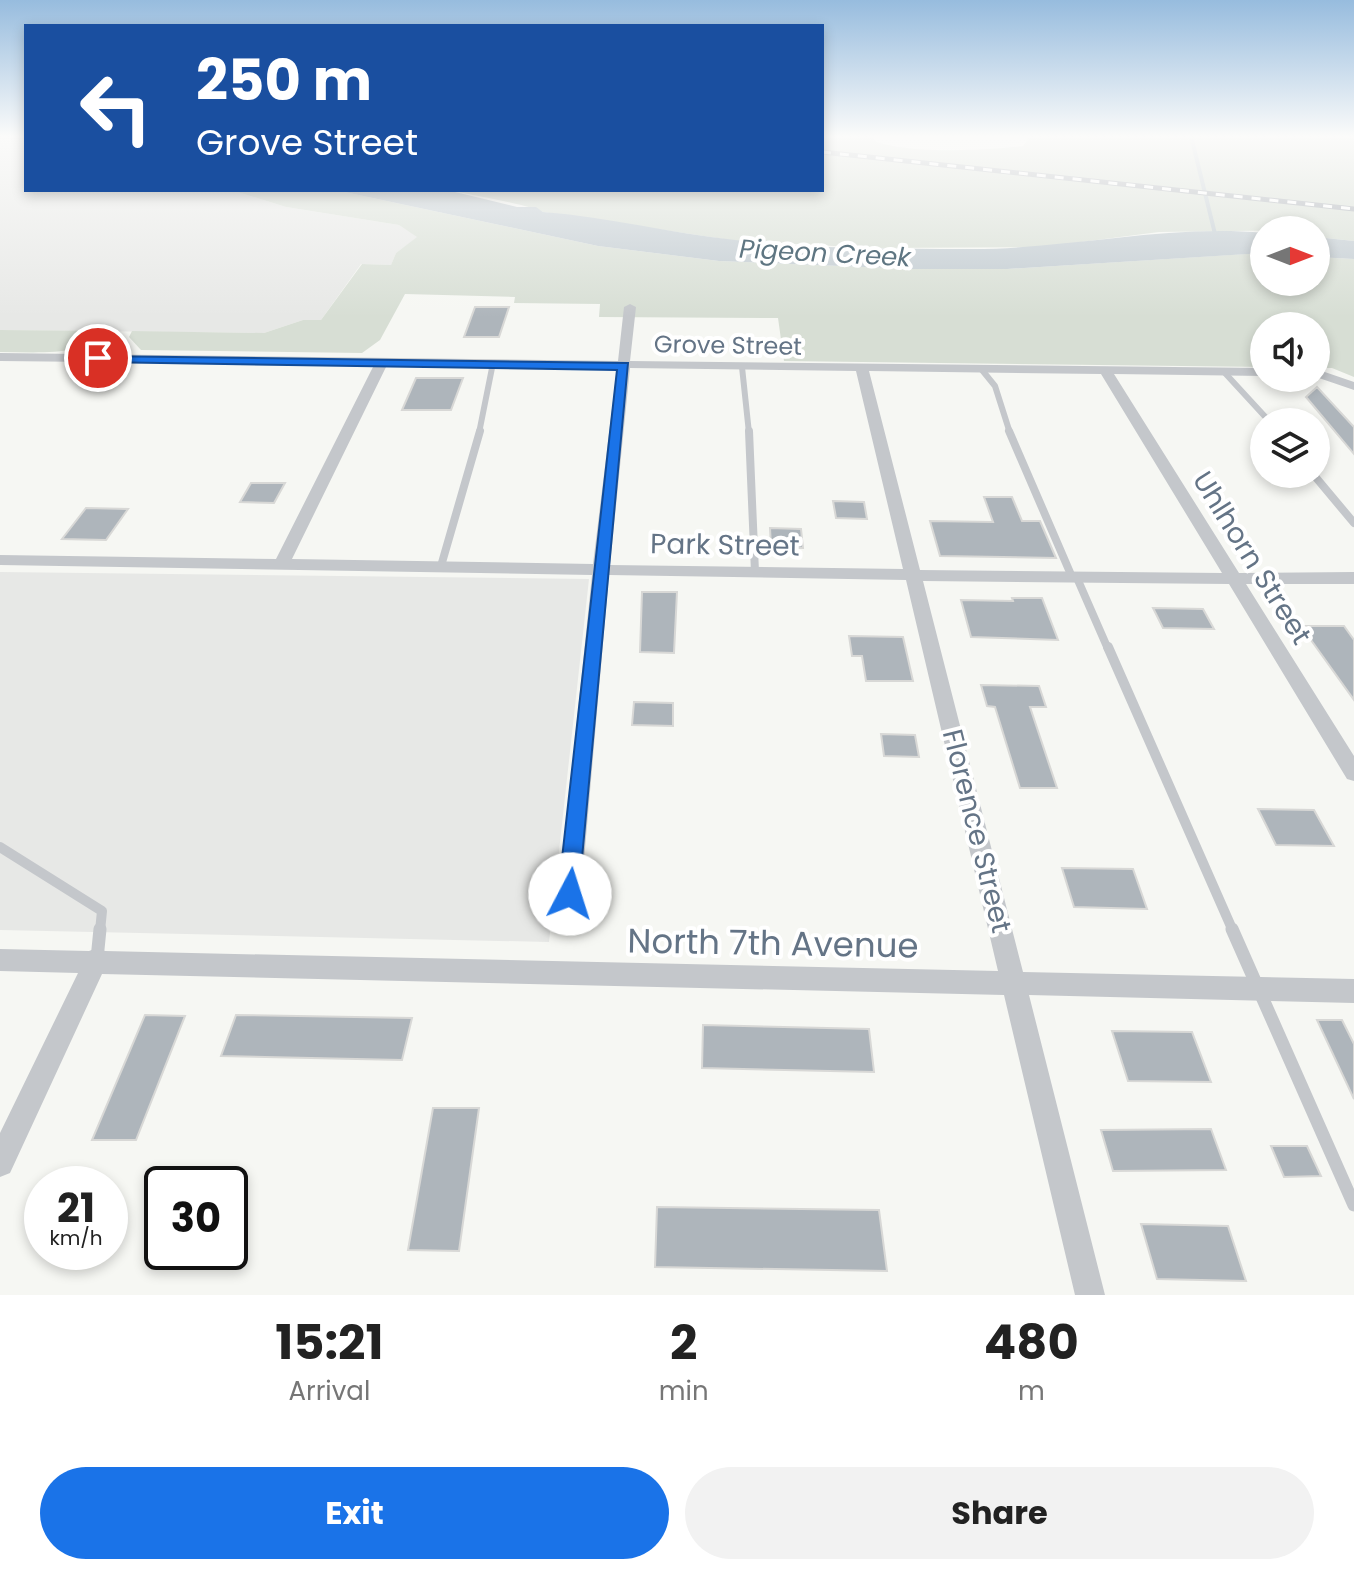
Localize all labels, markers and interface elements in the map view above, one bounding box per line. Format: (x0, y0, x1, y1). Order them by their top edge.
text: 250 m (196, 41, 372, 120)
icon: left (64, 56, 168, 160)
text: Grove Street (196, 117, 418, 168)
north arrow (1250, 216, 1330, 296)
map controls (1250, 216, 1330, 488)
water label: Pigeon Creek (738, 231, 913, 276)
button: sound (1250, 312, 1330, 392)
pin (64, 324, 132, 392)
street label: Grove Street (654, 327, 802, 363)
icon: arrive (76, 336, 120, 380)
button: layers (1250, 408, 1330, 488)
street label: Uhlhorn Street (1183, 464, 1321, 652)
street label: Park Street (650, 524, 800, 566)
street label: Florence Street (933, 725, 1021, 937)
position arrow (528, 852, 612, 936)
street label: North 7th Avenue (627, 916, 919, 970)
speed limit sign: 30 (144, 1166, 248, 1270)
text: 21 (57, 1180, 95, 1236)
text: km/h (49, 1224, 103, 1252)
text: 15:21 (275, 1309, 384, 1376)
text: 2 (670, 1309, 697, 1376)
text: 480 (984, 1309, 1079, 1376)
text: Arrival (288, 1373, 370, 1409)
text: min (659, 1373, 709, 1409)
text: m (1018, 1373, 1045, 1409)
button: Exit (40, 1467, 669, 1559)
button: Share (685, 1467, 1314, 1559)

